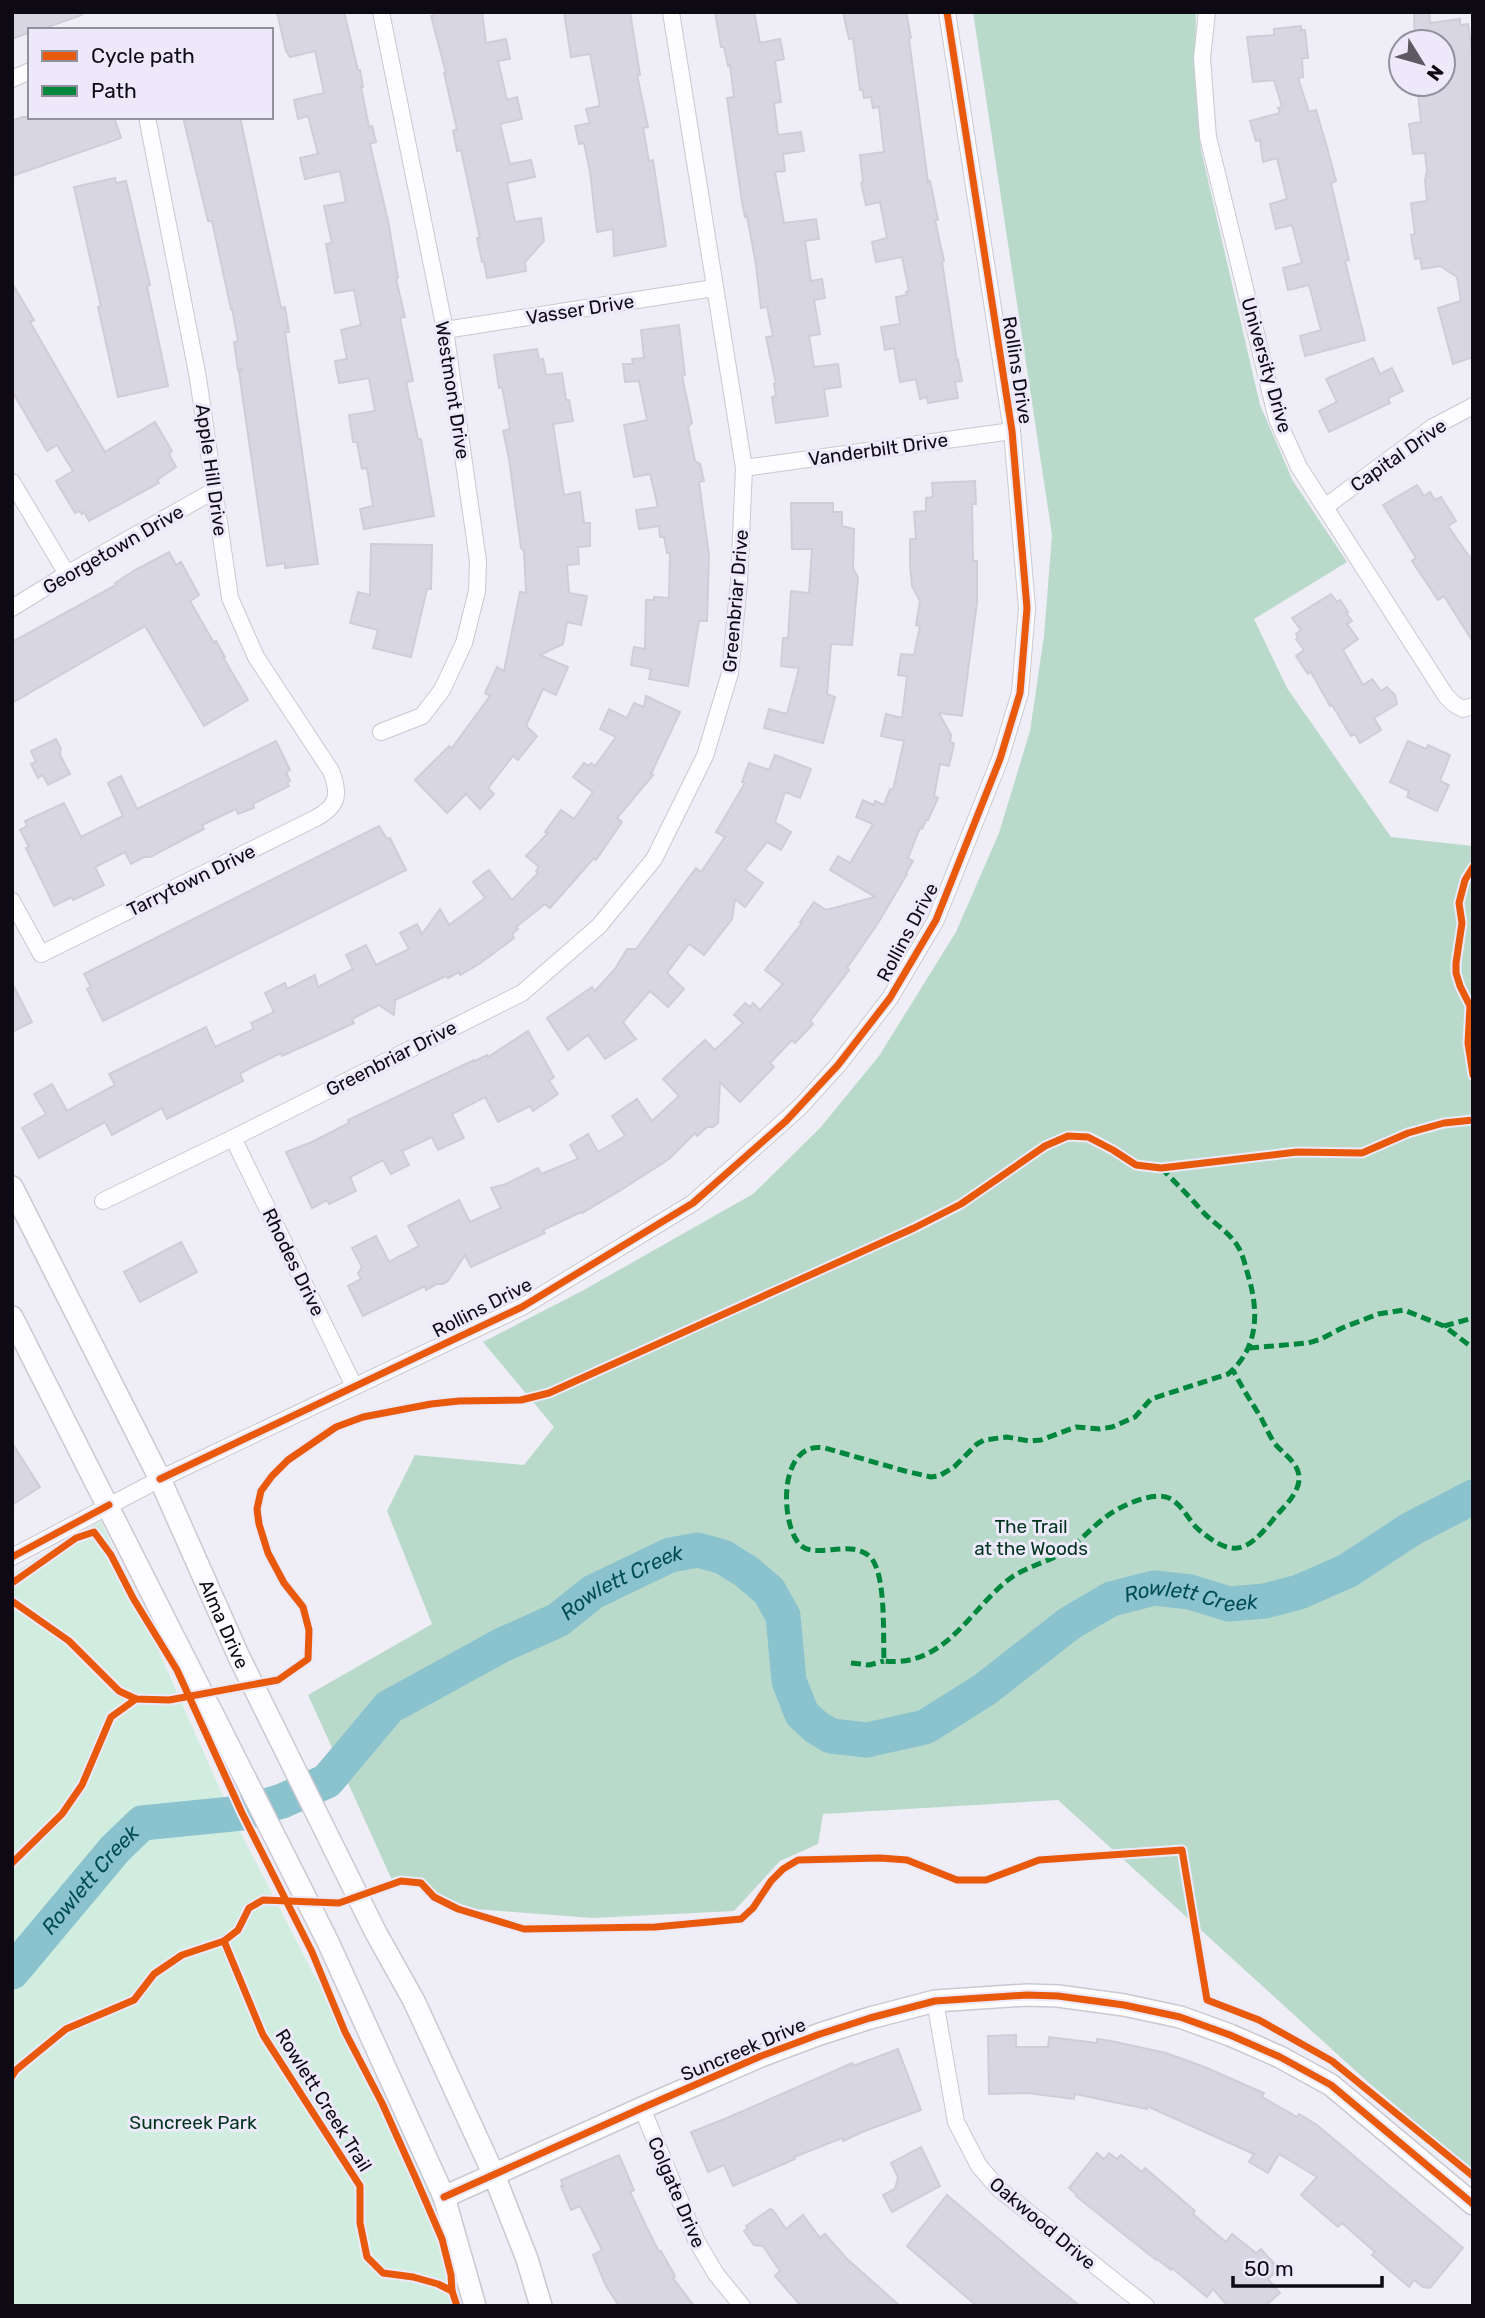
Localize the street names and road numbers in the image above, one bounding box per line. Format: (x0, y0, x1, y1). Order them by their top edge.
street label: Vasser Drive (524, 290, 636, 329)
street label: University Drive (1236, 295, 1297, 435)
street label: Rollins Drive (998, 315, 1037, 426)
street label: Westmont Drive (430, 319, 475, 461)
street label: Apple Hill Drive (191, 403, 232, 538)
street label: Capital Drive (1346, 414, 1451, 497)
street label: Vanderbilt Drive (807, 428, 949, 471)
street label: Georgetown Drive (39, 500, 188, 599)
street label: Greenbriar Drive (718, 529, 753, 674)
street label: Tarrytown Drive (123, 839, 259, 921)
street label: Rollins Drive (872, 879, 943, 986)
street label: Greenbriar Drive (322, 1016, 460, 1101)
street label: Rhodes Drive (258, 1205, 330, 1320)
street label: Rollins Drive (429, 1273, 536, 1342)
street label: Alma Drive (194, 1576, 254, 1673)
street label: Suncreek Drive (677, 2013, 809, 2086)
street label: Rowlett Creek Trail (270, 2025, 377, 2176)
street label: Colgate Drive (643, 2133, 710, 2251)
street label: Oakwood Drive (985, 2172, 1100, 2275)

